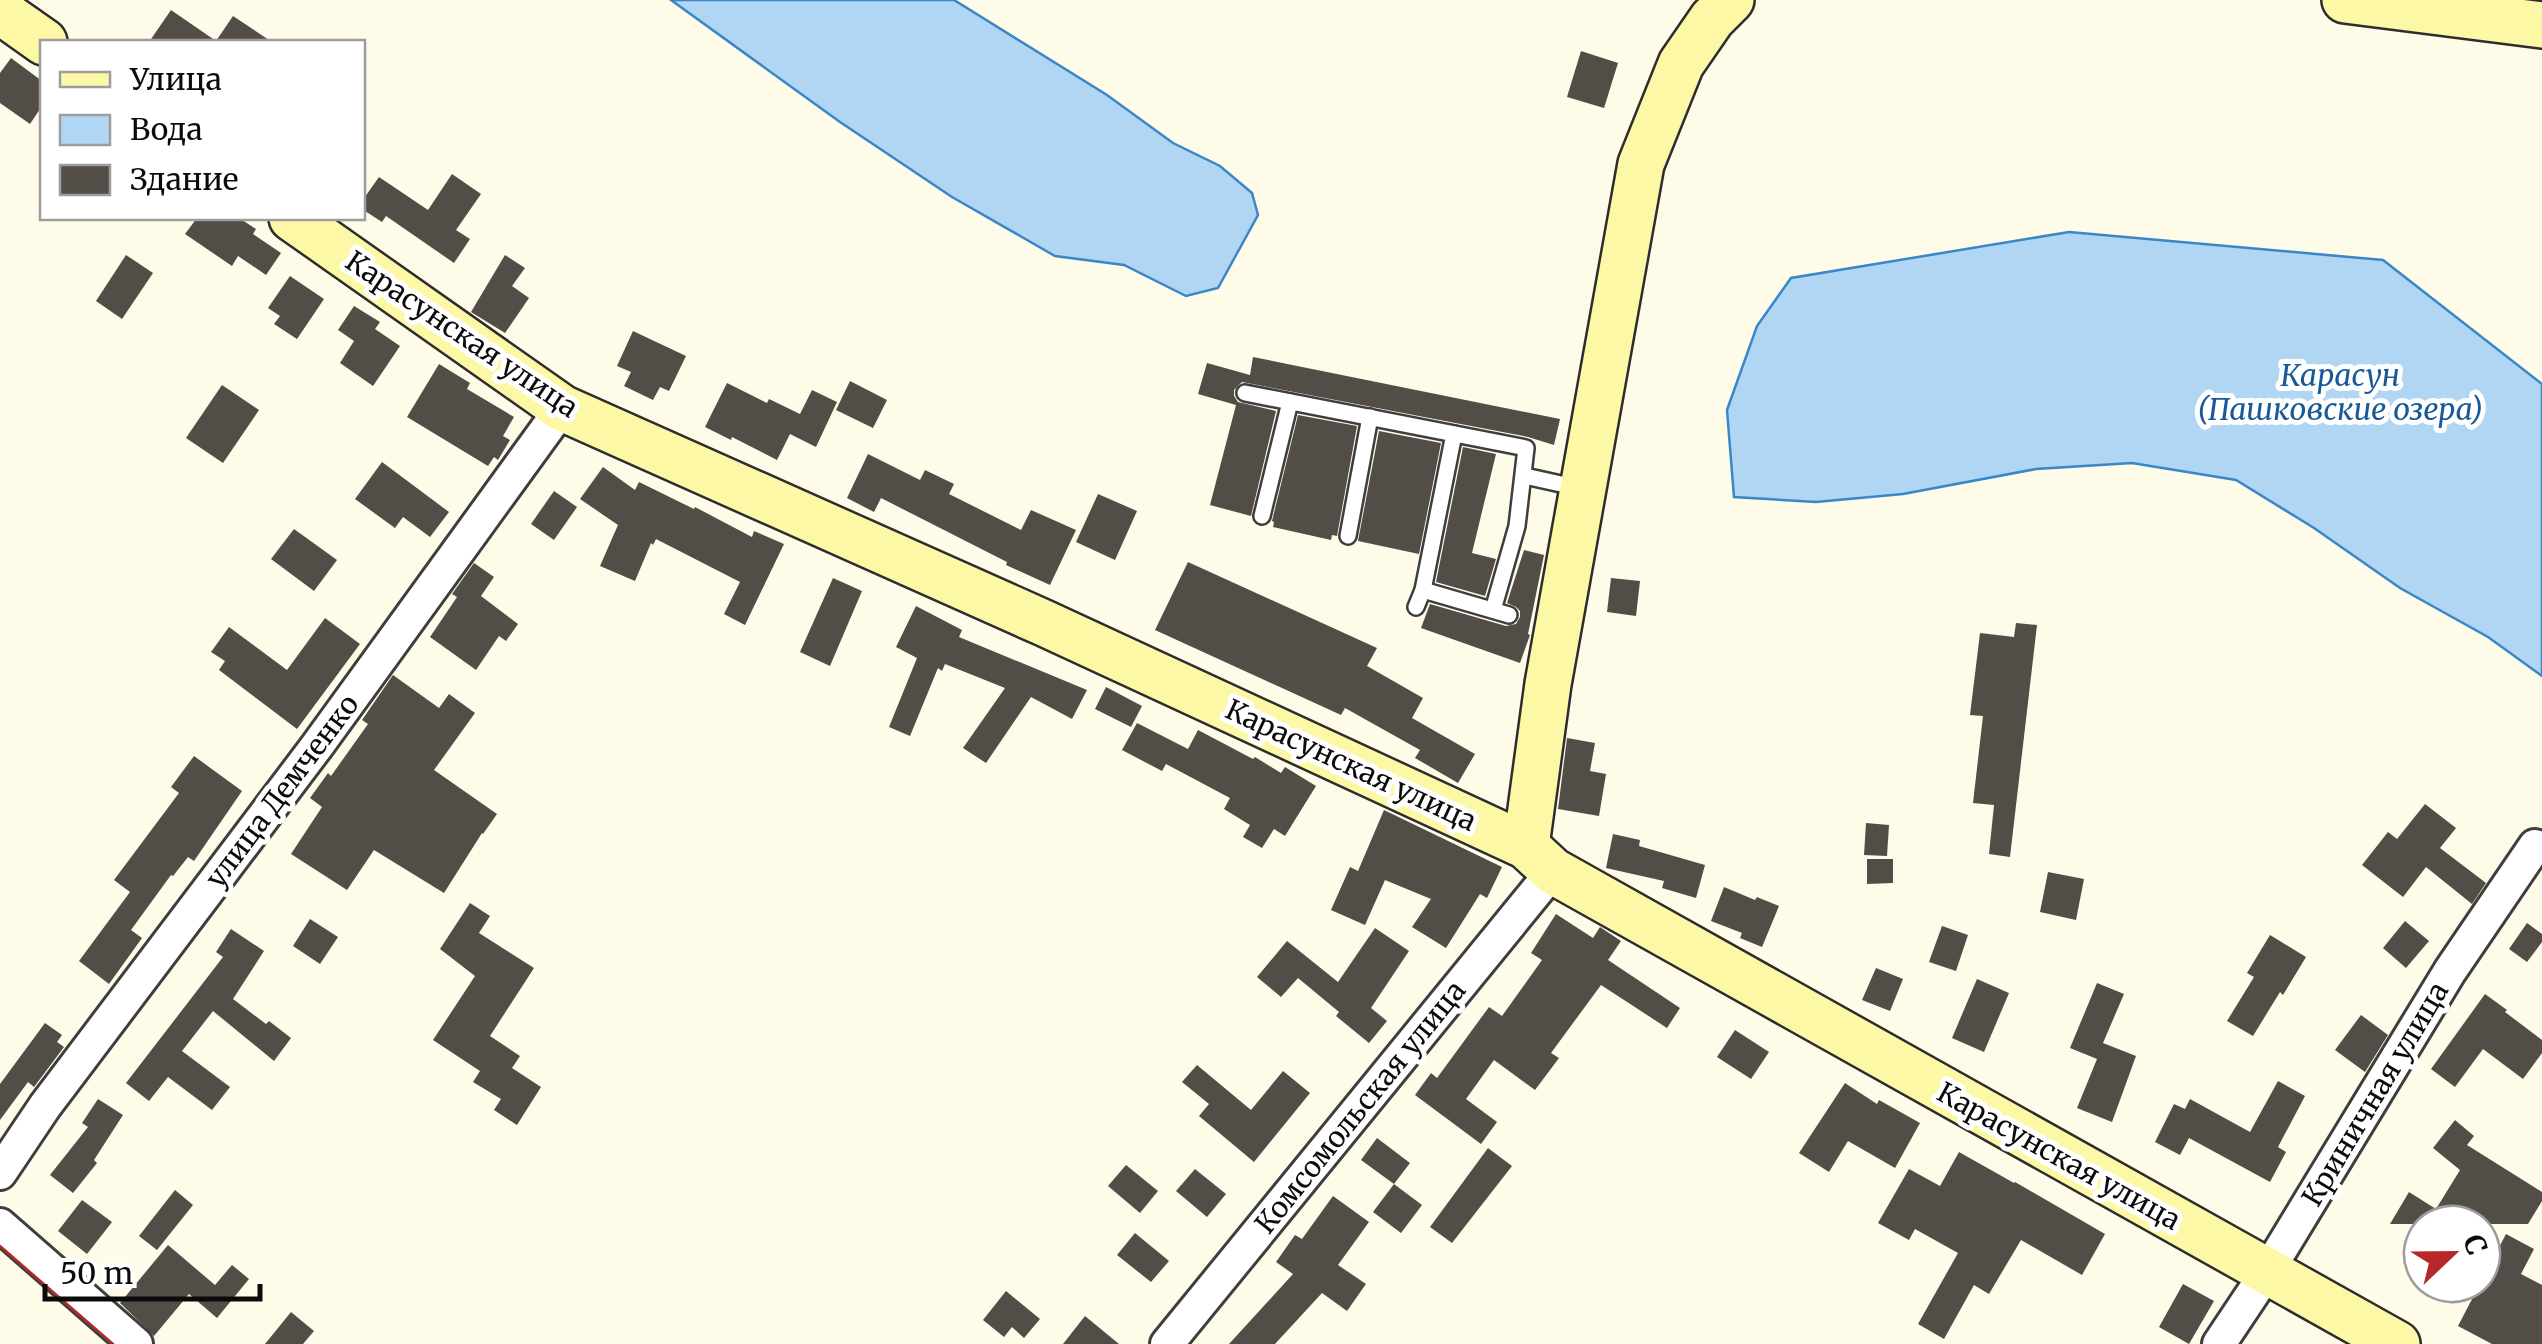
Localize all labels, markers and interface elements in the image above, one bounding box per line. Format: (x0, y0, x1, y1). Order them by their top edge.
legend (40, 40, 365, 220)
text: Улица (129, 60, 222, 98)
text: Вода (130, 110, 203, 148)
text: Здание (130, 160, 238, 198)
street label: Карасунская улица (339, 243, 585, 425)
water label: Карасун (Пашковские озера) (2197, 356, 2483, 428)
street label: улица Демченко (197, 687, 367, 895)
street label: Карасунская улица (1220, 691, 1482, 839)
street label: Комсомольская улица (1247, 973, 1473, 1241)
street label: Криничная улица (2294, 975, 2456, 1213)
street label: Карасунская улица (1931, 1074, 2187, 1238)
north arrow (2402, 1204, 2502, 1304)
text: С (2455, 1229, 2495, 1260)
scale bar (45, 1239, 260, 1301)
text: 50 m (60, 1254, 133, 1292)

